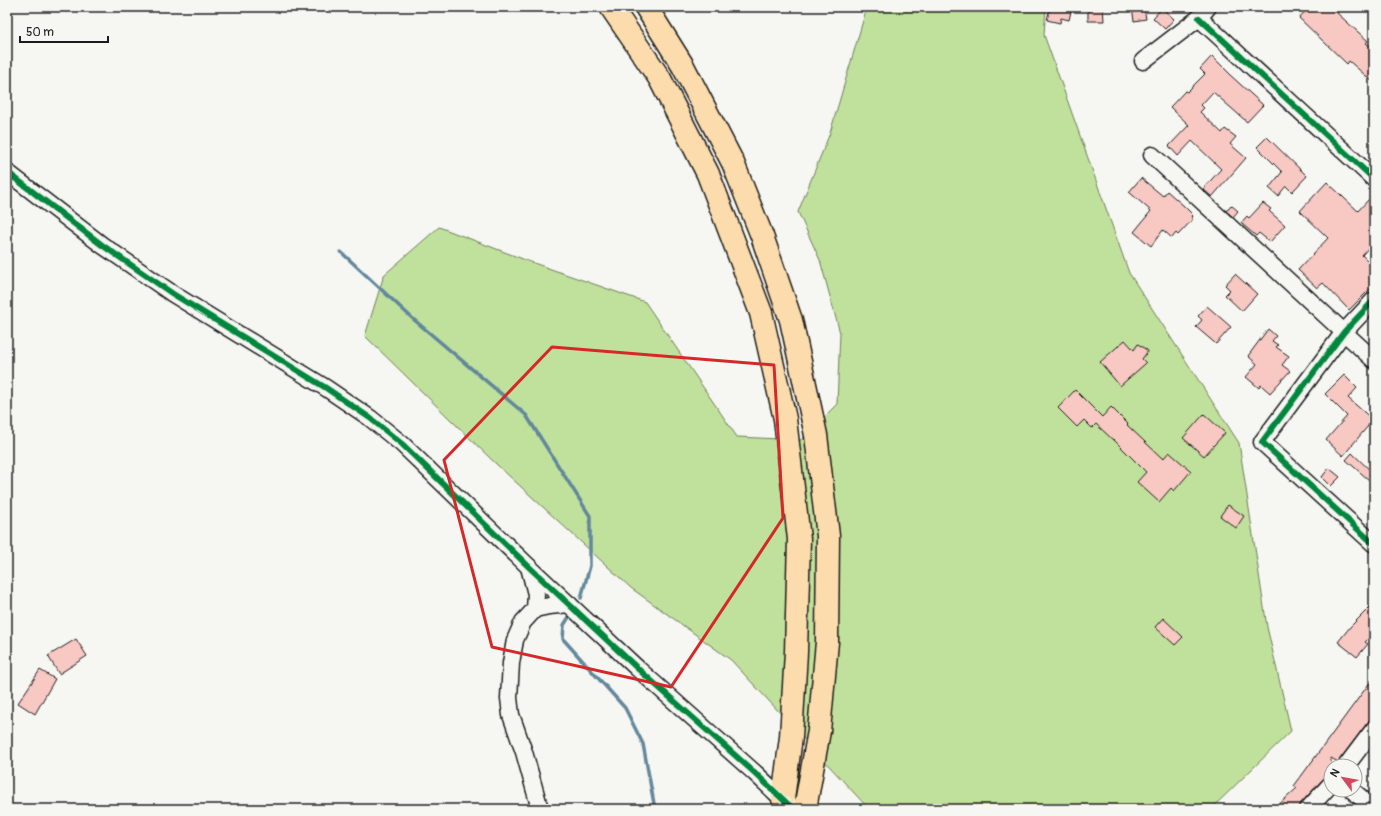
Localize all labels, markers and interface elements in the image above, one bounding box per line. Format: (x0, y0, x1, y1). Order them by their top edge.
scale bar (20, 18, 108, 44)
text: 50 m (26, 25, 54, 40)
north arrow (1323, 758, 1363, 798)
text: N (1327, 766, 1343, 780)

